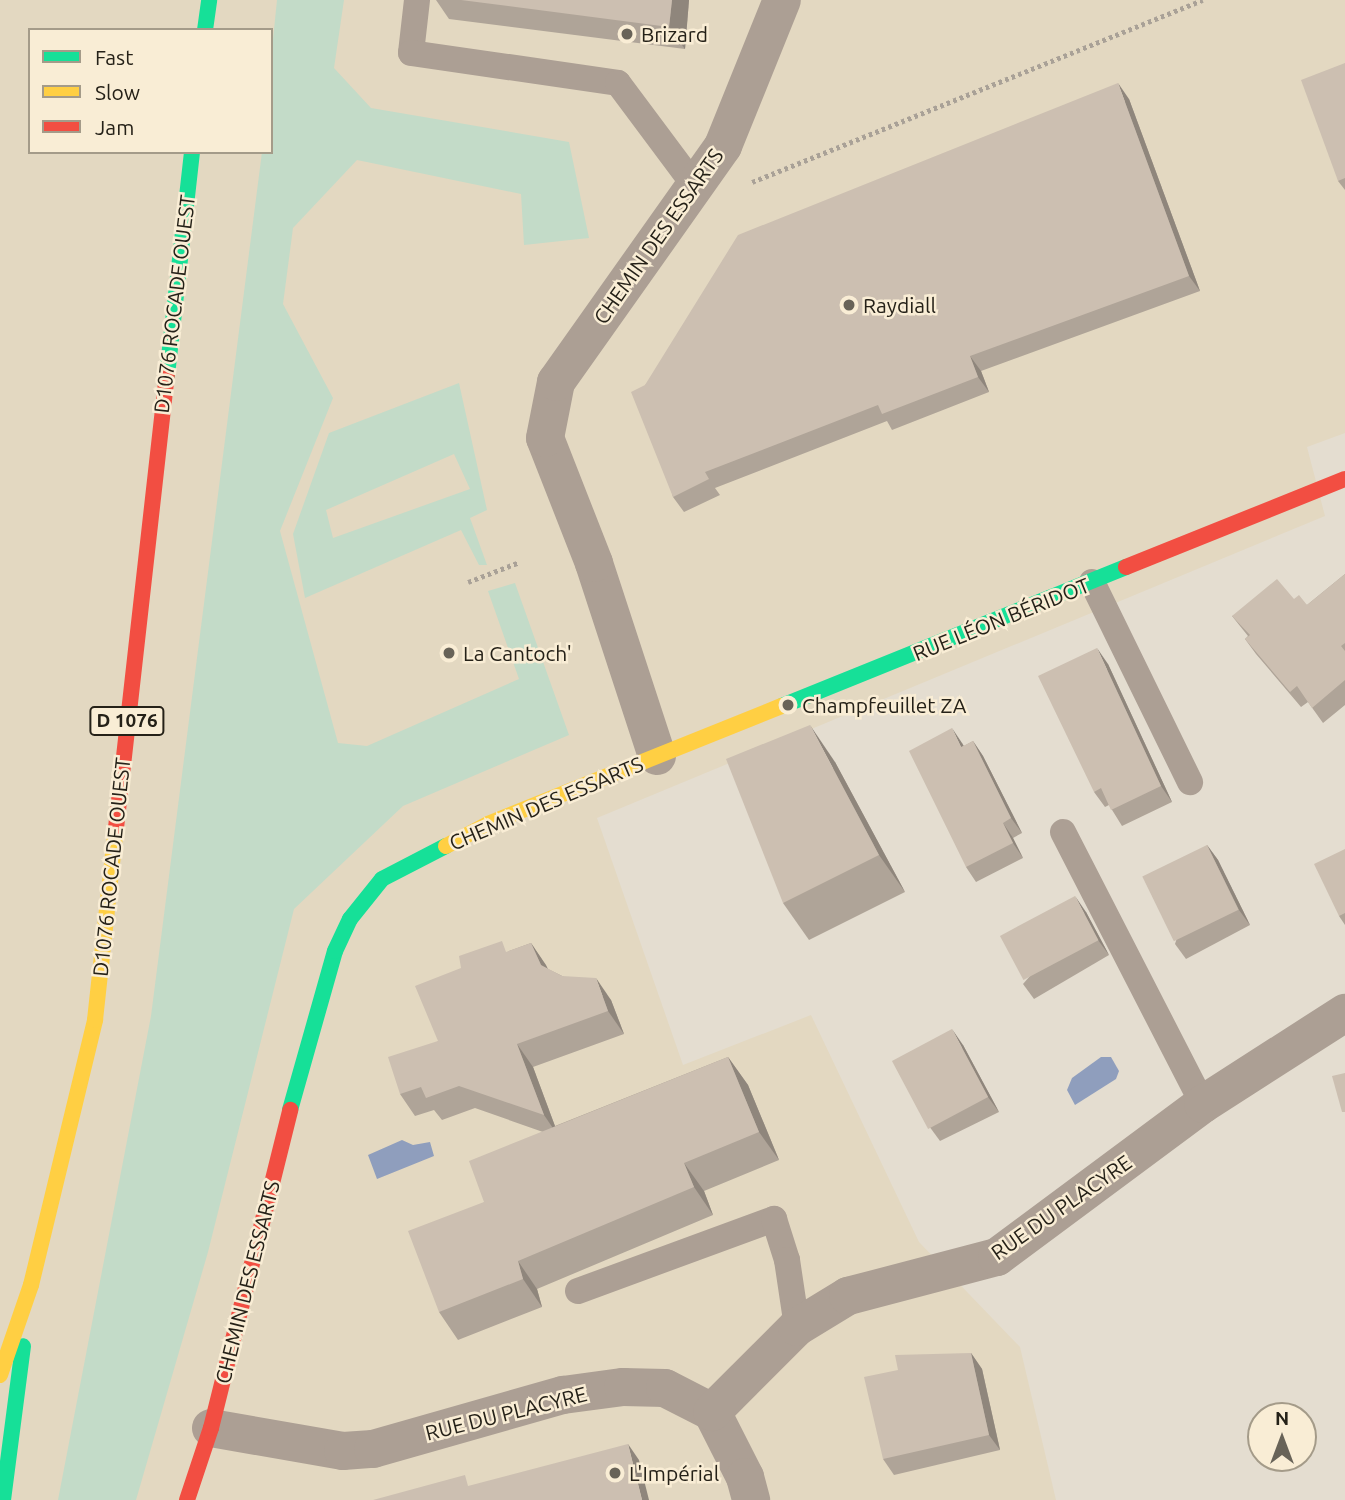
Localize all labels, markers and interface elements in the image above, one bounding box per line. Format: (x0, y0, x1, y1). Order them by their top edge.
place label: Brizard (641, 21, 708, 47)
marker: Brizard (619, 26, 635, 42)
legend (28, 28, 273, 154)
text: Fast (95, 45, 133, 69)
text: Slow (95, 80, 140, 104)
text: Jam (95, 115, 134, 139)
street label: CHEMIN DES ESSARTS (588, 143, 728, 329)
street label: D1076 ROCADE OUEST (148, 193, 200, 415)
place label: Raydiall (863, 292, 936, 318)
marker: Raydiall (841, 297, 857, 313)
street label: RUE LÉON BÉRIDOT (909, 572, 1093, 666)
place label: La Cantoch' (463, 640, 572, 666)
marker: La Cantoch' (441, 645, 457, 661)
place label: Champfeuillet ZA (802, 692, 966, 718)
marker: Champfeuillet ZA (780, 697, 796, 713)
road number: D 1076 (88, 706, 166, 736)
street label: CHEMIN DES ESSARTS (445, 751, 647, 855)
street label: D1076 ROCADE OUEST (87, 756, 135, 978)
street label: RUE DU PLACYRE (986, 1149, 1136, 1265)
street label: CHEMIN DES ESSARTS (210, 1178, 284, 1386)
street label: RUE DU PLACYRE (423, 1381, 589, 1445)
north arrow (1247, 1402, 1317, 1472)
text: N (1275, 1407, 1289, 1429)
place label: L'Impérial (629, 1460, 719, 1486)
marker: L'Impérial (607, 1465, 623, 1481)

